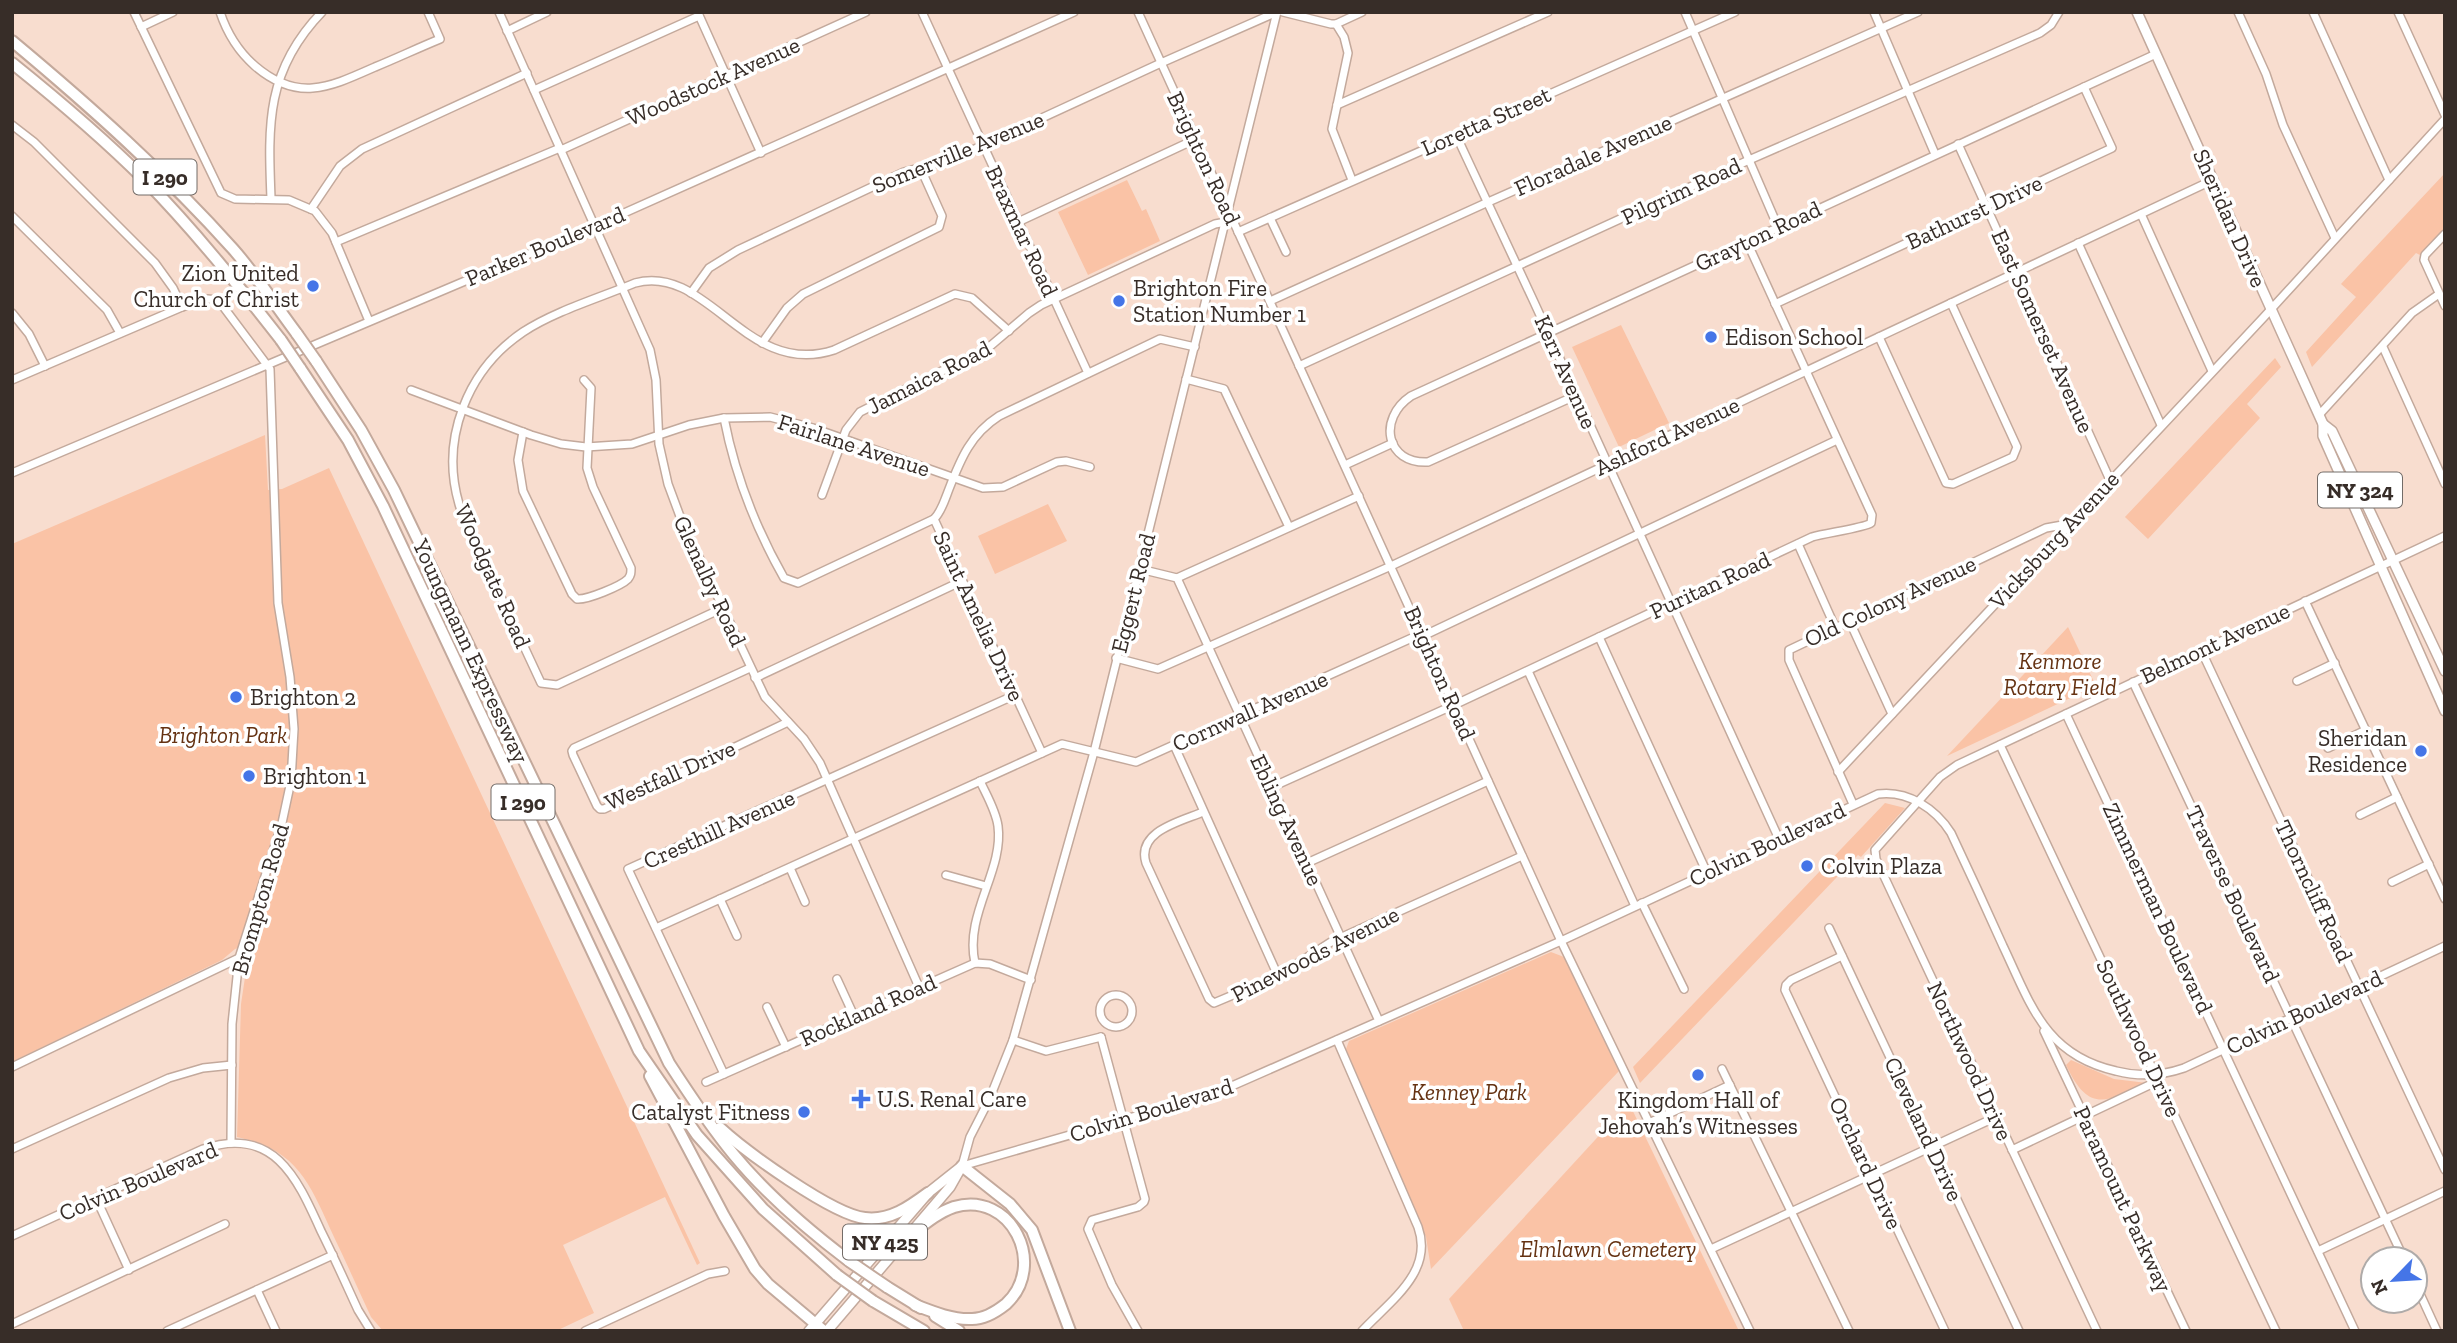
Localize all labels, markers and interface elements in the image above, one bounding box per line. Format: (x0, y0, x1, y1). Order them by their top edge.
street label: Woodstock Avenue (622, 30, 804, 132)
street label: Loretta Street (1417, 80, 1556, 162)
street label: Brighton Road (1161, 87, 1247, 229)
street label: Somerville Avenue (868, 105, 1048, 199)
street label: Floradale Avenue (1510, 108, 1676, 202)
street label: Sheridan Drive (2187, 145, 2273, 291)
street label: Pilgrim Road (1617, 151, 1746, 231)
road number: I 290 (134, 160, 196, 194)
street label: Braxmar Road (979, 161, 1065, 301)
street label: Bathurst Drive (1901, 168, 2047, 256)
street label: Grayton Road (1690, 194, 1826, 277)
street label: Parker Boulevard (461, 200, 629, 292)
street label: East Somerset Avenue (1986, 225, 2100, 437)
place label: Zion United Church of Christ (133, 259, 299, 313)
place label: Brighton Fire Station Number 1 (1133, 274, 1306, 328)
marker: Zion United Church of Christ (305, 278, 321, 294)
marker: Brighton Fire Station Number 1 (1111, 293, 1127, 309)
street label: Kerr Avenue (1529, 311, 1603, 433)
place label: Edison School (1725, 323, 1863, 351)
marker: Edison School (1703, 329, 1719, 345)
street label: Jamaica Road (863, 334, 996, 420)
street label: Ashford Avenue (1590, 390, 1744, 482)
street label: Fairlane Avenue (774, 407, 934, 483)
street label: Vicksburg Avenue (1982, 465, 2125, 616)
road number: NY 324 (2318, 472, 2402, 508)
street label: Woodgate Road (449, 500, 537, 653)
street label: Glenalby Road (668, 511, 753, 651)
street label: Saint Amelia Drive (927, 526, 1031, 706)
street label: Eggert Road (1105, 530, 1161, 656)
street label: Youngmann Expressway (406, 534, 535, 768)
street label: Puritan Road (1645, 545, 1775, 625)
street label: Old Colony Avenue (1800, 549, 1980, 653)
street label: Belmont Avenue (2136, 596, 2294, 690)
street label: Brighton Road (1398, 602, 1482, 745)
park label: Kenmore Rotary Field (2003, 647, 2117, 701)
street label: Cornwall Avenue (1168, 664, 1332, 758)
place label: Brighton 2 (250, 683, 356, 711)
marker: Brighton 2 (228, 689, 244, 705)
park label: Brighton Park (159, 721, 287, 749)
place label: Sheridan Residence (2308, 724, 2407, 778)
street label: Westfall Drive (600, 734, 740, 816)
marker: Sheridan Residence (2413, 743, 2429, 759)
street label: Ebling Avenue (1244, 750, 1330, 890)
place label: Brighton 1 (263, 762, 366, 790)
marker: Brighton 1 (241, 768, 257, 784)
street label: Cresthill Avenue (639, 783, 799, 875)
road number: I 290 (491, 784, 554, 820)
street label: Colvin Boulevard (1684, 795, 1850, 892)
street label: Zimmerman Boulevard (2097, 798, 2219, 1018)
street label: Traverse Boulevard (2180, 801, 2286, 987)
street label: Thorncliff Road (2269, 815, 2359, 967)
street label: Brompton Road (225, 820, 295, 978)
place label: Colvin Plaza (1821, 852, 1942, 880)
marker: Colvin Plaza (1799, 858, 1815, 874)
street label: Pinewoods Avenue (1226, 900, 1404, 1008)
street label: Southwood Drive (2090, 955, 2188, 1121)
street label: Colvin Boulevard (2221, 963, 2387, 1060)
street label: Rockland Road (796, 967, 941, 1052)
street label: Northwood Drive (1921, 977, 2019, 1145)
street label: Cleveland Drive (1878, 1052, 1970, 1206)
marker: Kingdom Hall of Jehovah’s Witnesses (1690, 1067, 1706, 1083)
street label: Colvin Boulevard (1066, 1072, 1236, 1148)
park label: Kenney Park (1411, 1078, 1527, 1106)
place label: U.S. Renal Care (877, 1085, 1026, 1113)
place label: Kingdom Hall of Jehovah’s Witnesses (1598, 1086, 1798, 1140)
marker: U.S. Renal Care (851, 1089, 871, 1109)
street label: Orchard Drive (1823, 1092, 1909, 1234)
place label: Catalyst Fitness (631, 1098, 790, 1126)
street label: Paramount Parkway (2068, 1102, 2178, 1297)
marker: Catalyst Fitness (796, 1104, 812, 1120)
street label: Colvin Boulevard (55, 1135, 222, 1227)
road number: NY 425 (843, 1224, 927, 1260)
park label: Elmlawn Cemetery (1520, 1235, 1696, 1263)
north arrow (2359, 1245, 2429, 1315)
text: N (2366, 1276, 2393, 1298)

